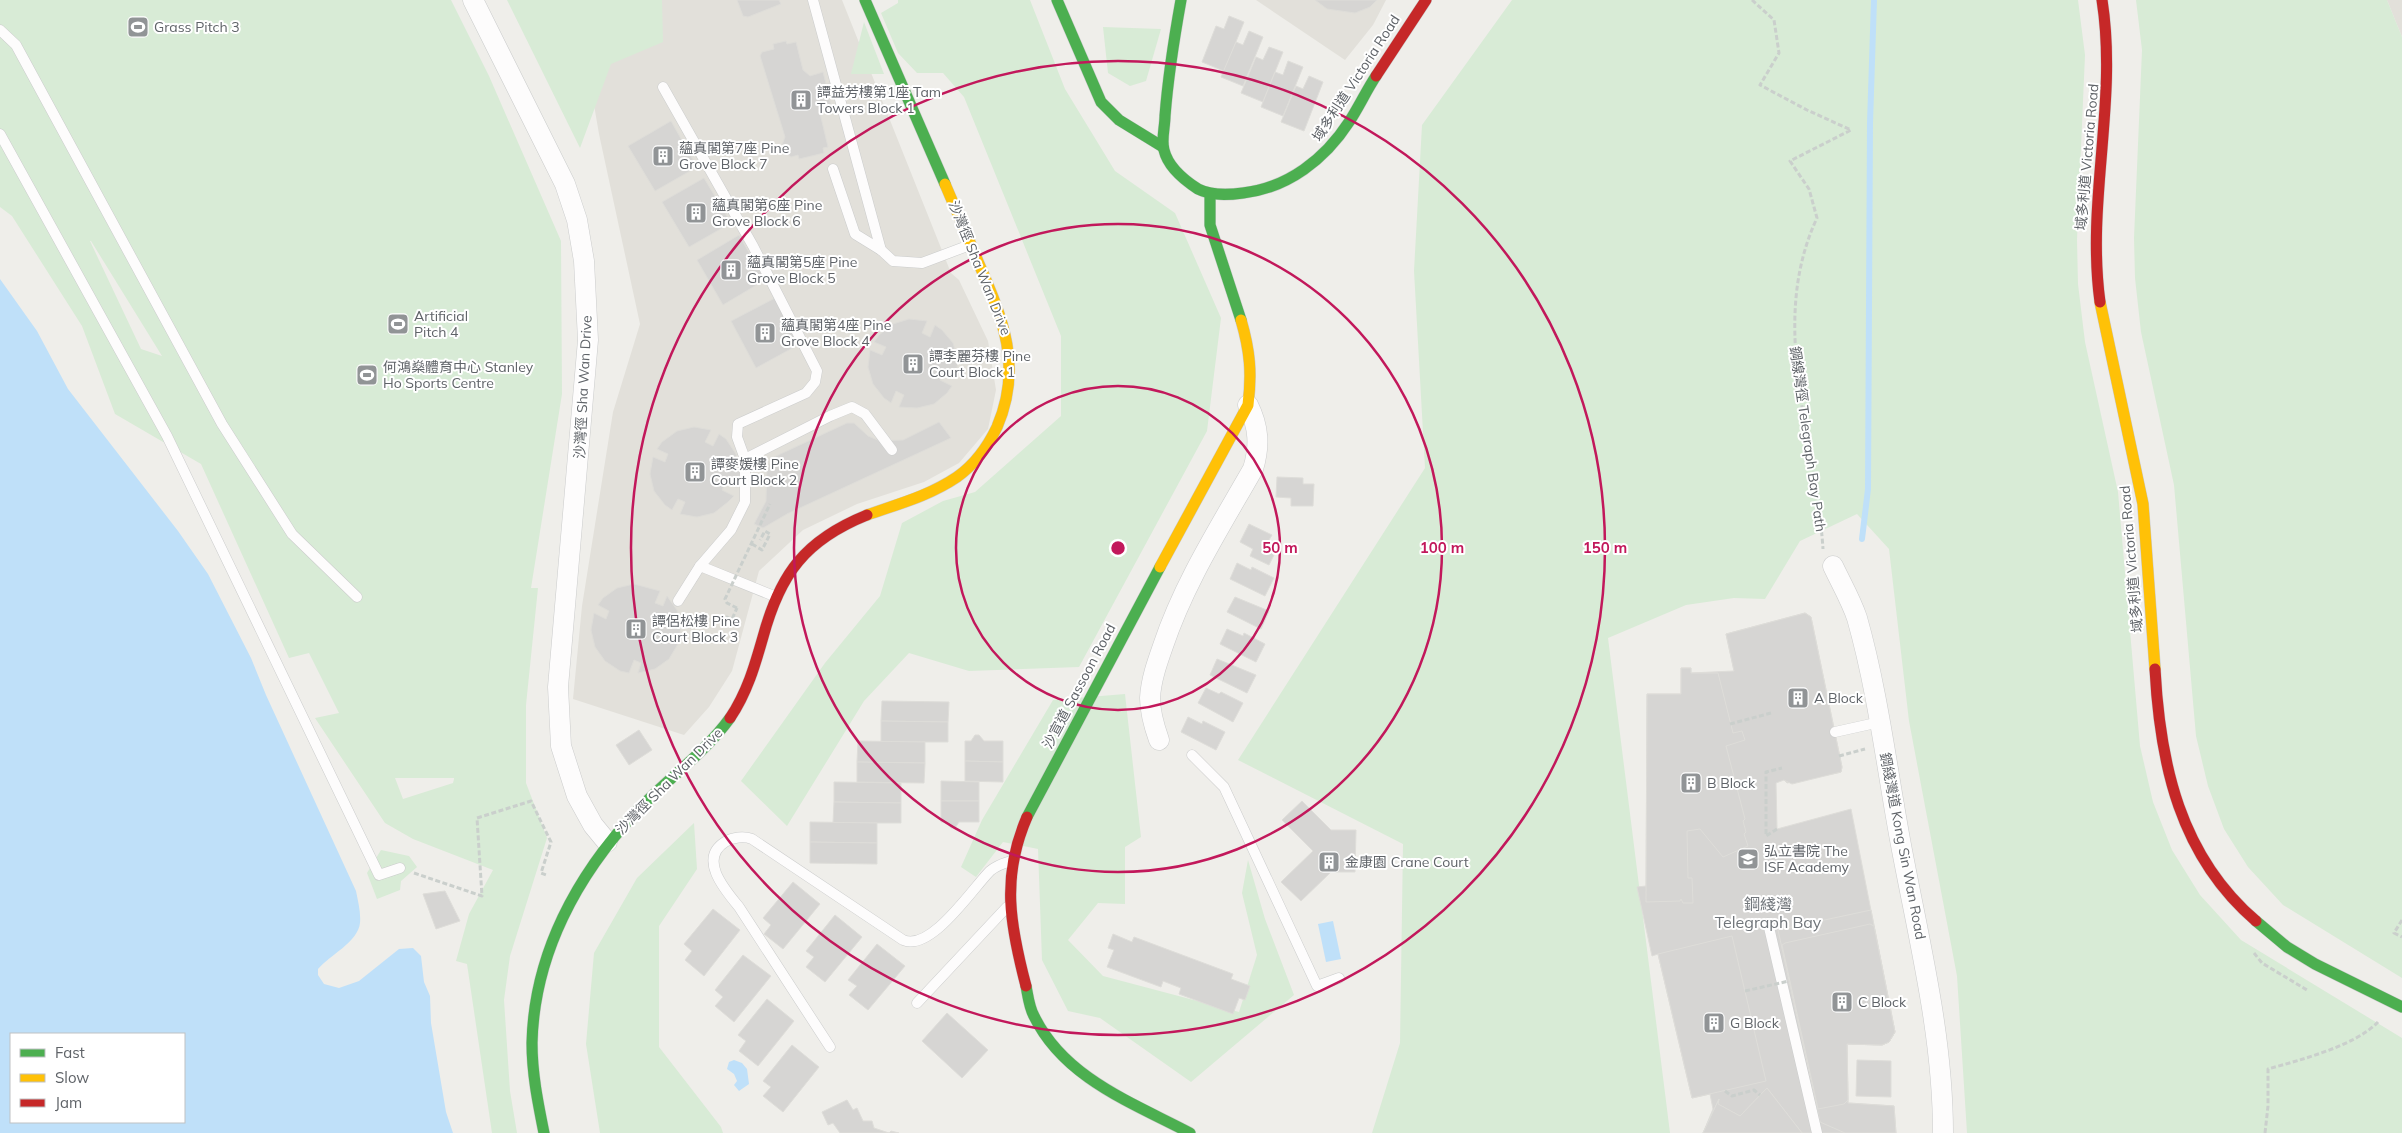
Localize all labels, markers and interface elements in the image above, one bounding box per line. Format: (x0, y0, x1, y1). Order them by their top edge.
street label: 域多利道 Victoria Road (1308, 11, 1404, 145)
sports icon: Grass Pitch 3 (126, 15, 150, 39)
place label: Grass Pitch 3 (154, 18, 240, 36)
place label: 譚益芳樓第1座 Tam Towers Block 1 (817, 83, 941, 117)
street label: 域多利道 Victoria Road (2072, 83, 2102, 231)
building icon: 譚益芳樓第1座 Tam Towers Block 1 (789, 88, 813, 112)
place label: 蘊真閣第7座 Pine Grove Block 7 (679, 139, 789, 173)
building icon: 蘊真閣第7座 Pine Grove Block 7 (651, 144, 675, 168)
place label: 蘊真閣第6座 Pine Grove Block 6 (712, 196, 822, 230)
street label: 沙灣徑 Sha Wan Drive (945, 198, 1015, 338)
building icon: 蘊真閣第6座 Pine Grove Block 6 (684, 201, 708, 225)
place label: 蘊真閣第5座 Pine Grove Block 5 (747, 253, 857, 287)
building icon: 蘊真閣第5座 Pine Grove Block 5 (719, 258, 743, 282)
place label: Artificial Pitch 4 (414, 307, 468, 341)
sports icon: Artificial Pitch 4 (386, 312, 410, 336)
street label: 沙灣徑 Sha Wan Drive (570, 315, 596, 459)
place label: 蘊真閣第4座 Pine Grove Block 4 (781, 316, 891, 350)
building icon: 蘊真閣第4座 Pine Grove Block 4 (753, 321, 777, 345)
street label: 鋼線灣徑 Telegraph Bay Path (1786, 345, 1830, 533)
place label: 譚李麗芬樓 Pine Court Block 1 (929, 347, 1031, 381)
building icon: 譚李麗芬樓 Pine Court Block 1 (901, 352, 925, 376)
place label: 何鴻燊體育中心 Stanley Ho Sports Centre (383, 358, 534, 392)
sports icon: 何鴻燊體育中心 Stanley Ho Sports Centre (355, 363, 379, 387)
place label: 譚麥媛樓 Pine Court Block 2 (711, 455, 799, 489)
building icon: 譚麥媛樓 Pine Court Block 2 (683, 460, 707, 484)
street label: 域多利道 Victoria Road (2116, 485, 2146, 633)
text: 50 m (1262, 538, 1298, 557)
text: 100 m (1420, 538, 1464, 557)
text: 150 m (1583, 538, 1627, 557)
centre of rings (1109, 539, 1127, 557)
place label: 譚侶松樓 Pine Court Block 3 (652, 612, 740, 646)
building icon: 譚侶松樓 Pine Court Block 3 (624, 617, 648, 641)
street label: 沙宣道 Sassoon Road (1038, 620, 1120, 752)
building icon: A Block (1786, 686, 1810, 710)
place label: A Block (1814, 689, 1864, 707)
street label: 沙灣徑 Sha Wan Drive (612, 724, 726, 838)
street label: 鋼綫灣道 Kong Sin Wan Road (1876, 751, 1930, 941)
building icon: B Block (1679, 771, 1703, 795)
place label: B Block (1707, 774, 1756, 792)
place label: 弘立書院 The ISF Academy (1764, 842, 1850, 876)
school or university icon: 弘立書院 The ISF Academy (1736, 847, 1760, 871)
building icon: 金康園 Crane Court (1317, 850, 1341, 874)
place label: 金康園 Crane Court (1345, 853, 1469, 871)
district label: 鋼綫灣 Telegraph Bay (1715, 894, 1822, 932)
building icon: C Block (1830, 990, 1854, 1014)
place label: C Block (1858, 993, 1907, 1011)
building icon: G Block (1702, 1011, 1726, 1035)
place label: G Block (1730, 1014, 1780, 1032)
legend (10, 1033, 185, 1123)
text: Fast (55, 1043, 85, 1062)
text: Slow (55, 1068, 89, 1087)
text: Jam (55, 1093, 82, 1112)

